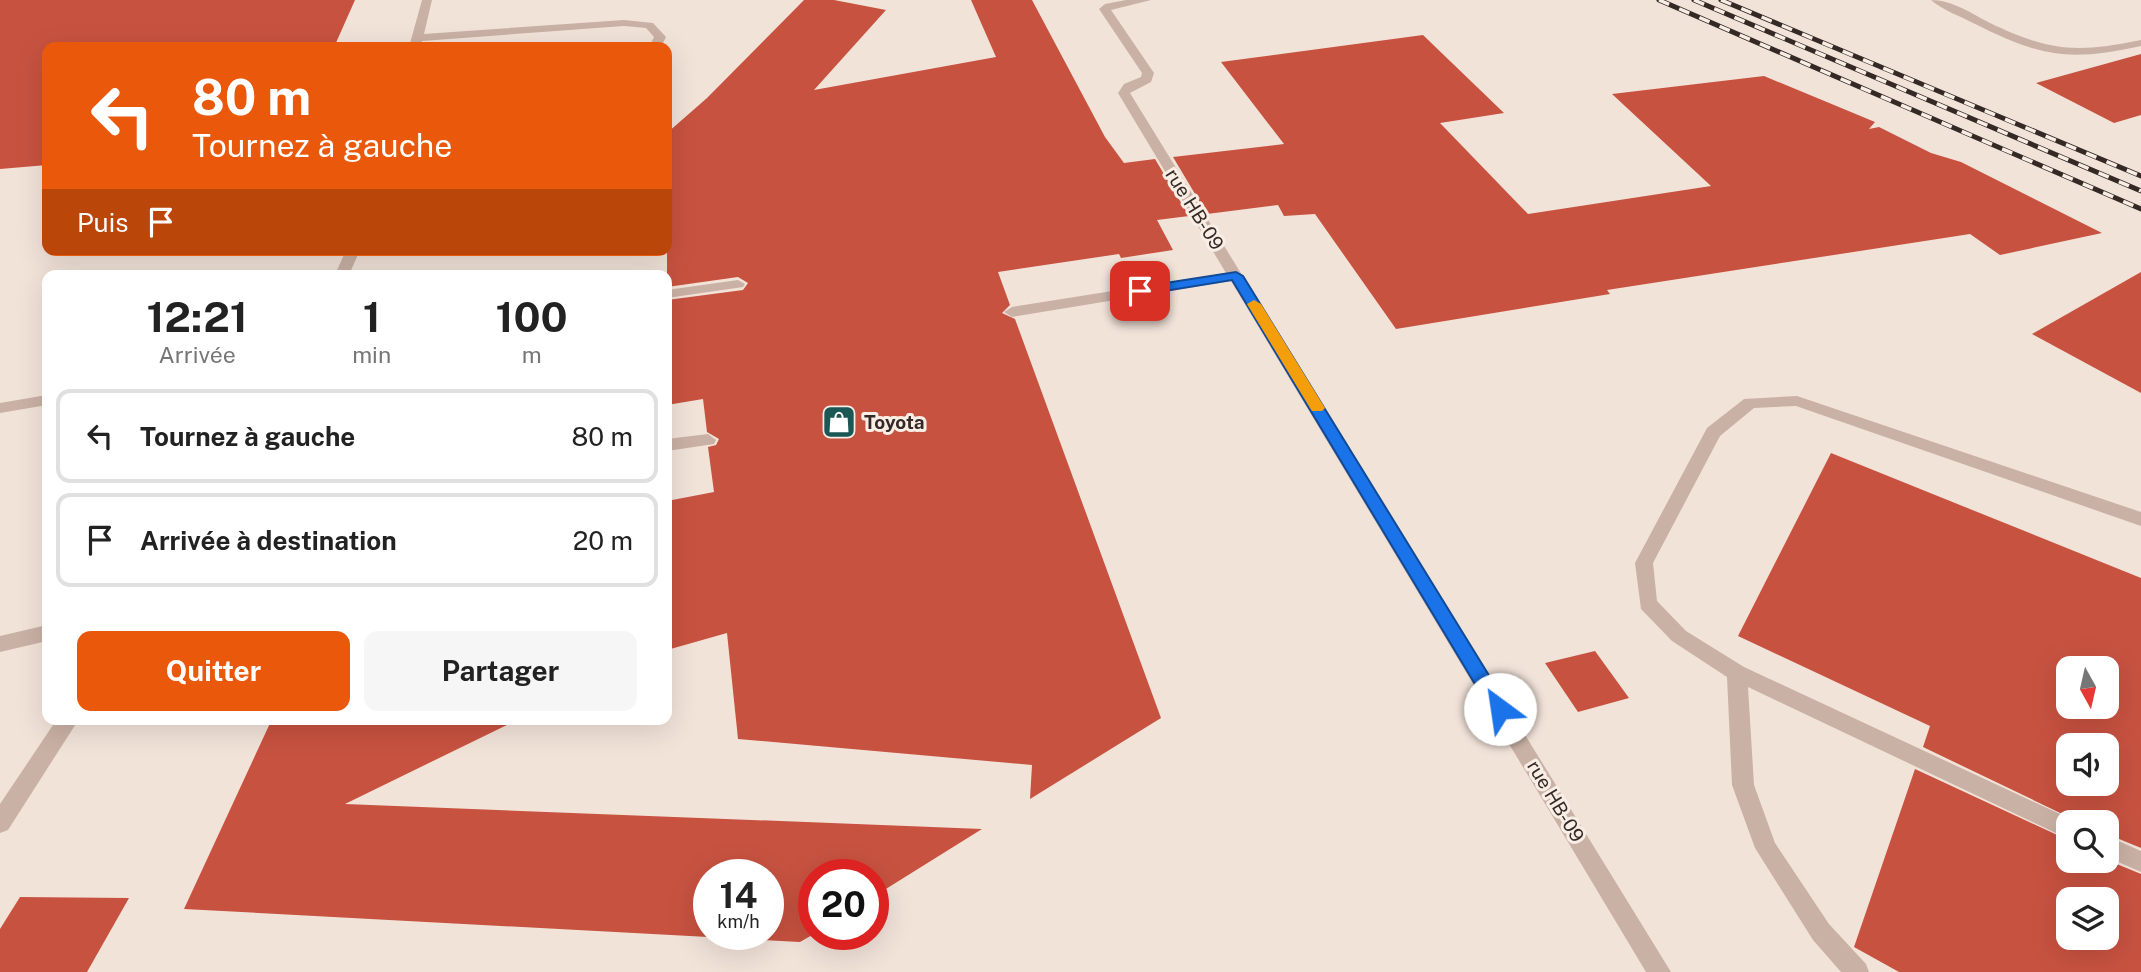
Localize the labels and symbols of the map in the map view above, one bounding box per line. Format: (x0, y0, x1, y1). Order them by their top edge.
street label: rue HB-09 (1161, 164, 1229, 254)
pin (1110, 261, 1170, 321)
shop icon: Toyota (820, 403, 858, 441)
place label: Toyota (864, 411, 925, 433)
north arrow (2056, 656, 2119, 719)
position arrow (1463, 672, 1537, 746)
street label: rue HB-09 (1523, 756, 1589, 846)
speed limit sign: 20 (798, 859, 889, 950)

